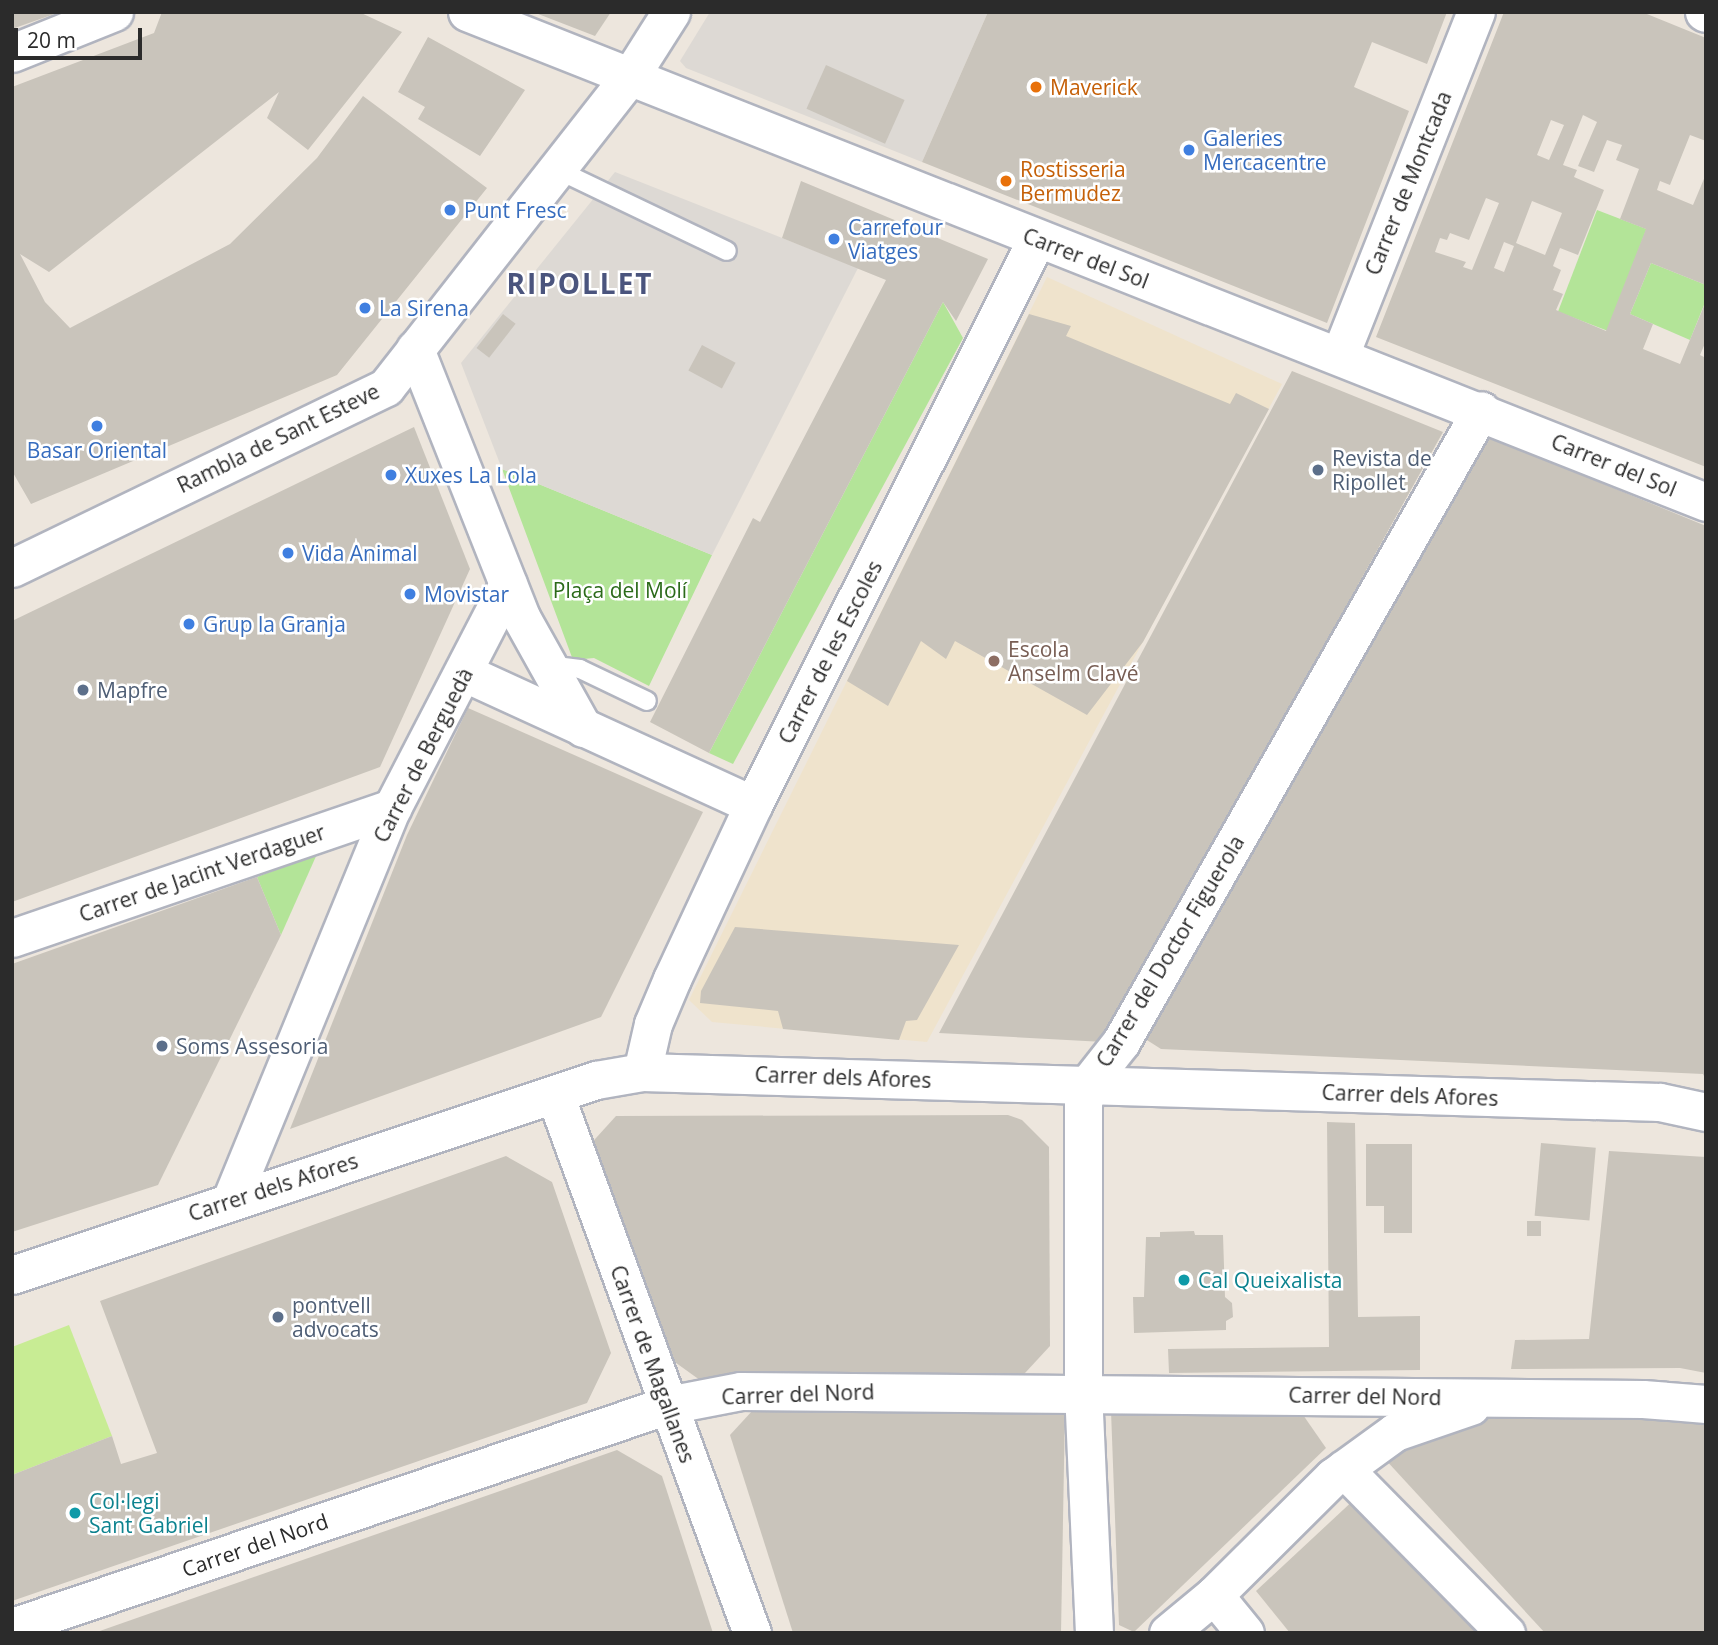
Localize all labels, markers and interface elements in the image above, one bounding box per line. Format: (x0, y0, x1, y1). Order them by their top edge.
scale bar (18, 14, 145, 58)
text: 20 m (27, 26, 76, 54)
place label: Maverick (1050, 74, 1138, 100)
marker: Maverick (1028, 79, 1044, 95)
street label: Carrer de Montcada (1360, 87, 1456, 279)
place label: Galeries Mercacentre (1203, 125, 1327, 175)
marker: Galeries Mercacentre (1181, 142, 1197, 158)
place label: Rostisseria Bermudez (1020, 156, 1126, 206)
marker: Rostisseria Bermudez (998, 173, 1014, 189)
place label: Punt Fresc (464, 197, 567, 223)
marker: Punt Fresc (442, 202, 458, 218)
place label: Carrefour Viatges (848, 214, 943, 264)
street label: Carrer del Sol (1020, 222, 1152, 294)
marker: Carrefour Viatges (826, 231, 842, 247)
district label: RIPOLLET (507, 266, 653, 300)
place label: La Sirena (379, 295, 469, 321)
marker: La Sirena (357, 300, 373, 316)
street label: Rambla de Sant Esteve (173, 378, 383, 498)
marker: Basar Oriental (89, 418, 105, 434)
street label: Carrer del Sol (1548, 428, 1680, 502)
place label: Basar Oriental (27, 437, 167, 463)
place label: Revista de Ripollet (1332, 445, 1432, 495)
place label: Xuxes La Lola (405, 462, 537, 488)
marker: Revista de Ripollet (1310, 462, 1326, 478)
marker: Xuxes La Lola (383, 467, 399, 483)
place label: Vida Animal (302, 540, 418, 566)
marker: Vida Animal (280, 545, 296, 561)
street label: Carrer de les Escoles (773, 556, 887, 748)
park label: Plaça del Molí (553, 577, 687, 603)
place label: Movistar (424, 581, 509, 607)
marker: Movistar (402, 586, 418, 602)
place label: Grup la Granja (203, 611, 346, 637)
marker: Grup la Granja (181, 616, 197, 632)
place label: Escola Anselm Clavé (1008, 636, 1139, 686)
marker: Escola Anselm Clavé (986, 653, 1002, 669)
street label: Carrer de Berguedà (368, 664, 478, 846)
place label: Mapfre (97, 677, 168, 703)
marker: Mapfre (75, 682, 91, 698)
street label: Carrer de Jacint Verdaguer (76, 819, 328, 927)
street label: Carrer del Doctor Figuerola (1091, 831, 1249, 1071)
place label: Soms Assesoria (176, 1033, 328, 1059)
marker: Soms Assesoria (154, 1038, 170, 1054)
street label: Carrer dels Afores (754, 1061, 932, 1093)
street label: Carrer dels Afores (1321, 1079, 1499, 1111)
street label: Carrer dels Afores (185, 1148, 361, 1226)
street label: Carrer de Magallanes (605, 1262, 701, 1466)
place label: Cal Queixalista (1198, 1267, 1342, 1293)
marker: Cal Queixalista (1176, 1272, 1192, 1288)
place label: pontvell advocats (292, 1292, 379, 1342)
marker: pontvell advocats (270, 1309, 286, 1325)
street label: Carrer del Nord (721, 1379, 875, 1409)
street label: Carrer del Nord (1288, 1382, 1442, 1410)
place label: Col·legi Sant Gabriel (89, 1488, 209, 1538)
marker: Col·legi Sant Gabriel (67, 1505, 83, 1521)
street label: Carrer del Nord (178, 1508, 332, 1582)

